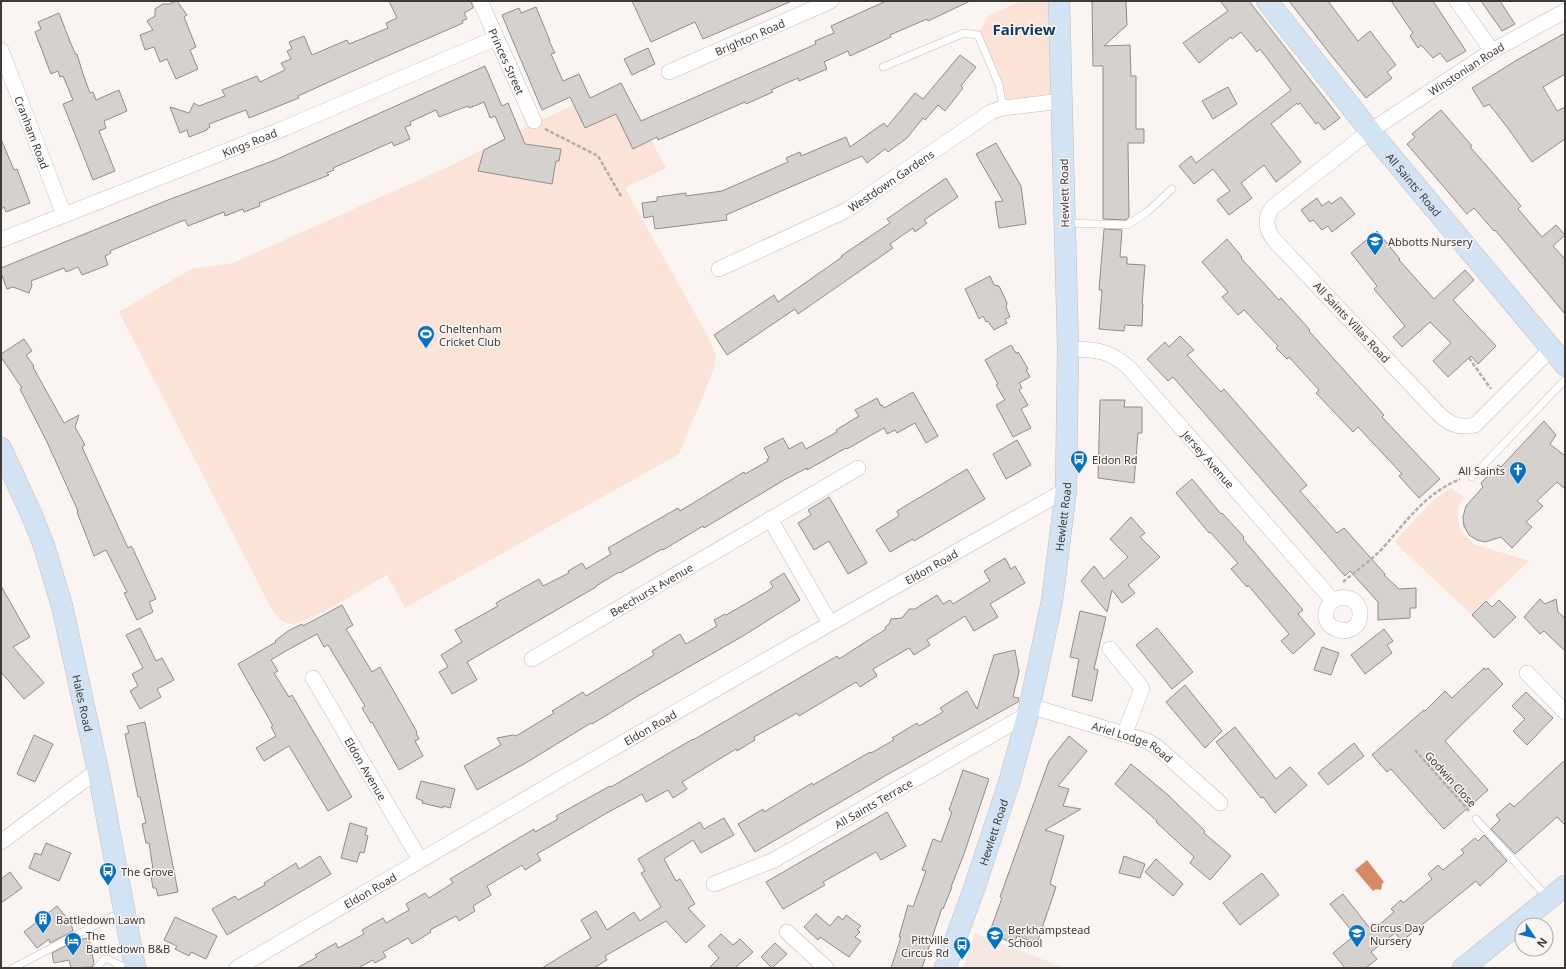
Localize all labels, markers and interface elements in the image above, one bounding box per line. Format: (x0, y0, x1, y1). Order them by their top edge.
street label: Brighton Road (712, 15, 787, 59)
district label: Fairview (993, 19, 1056, 39)
street label: Princes Street (486, 26, 529, 97)
street label: Winstonian Road (1425, 38, 1507, 98)
street label: Cranham Road (12, 94, 53, 171)
street label: Kings Road (220, 124, 279, 160)
street label: Westdown Gardens (845, 146, 937, 215)
street label: All Saints' Road (1383, 149, 1445, 219)
street label: Hewlett Road (1056, 158, 1072, 228)
school or university icon: Abbotts Nursery (1365, 231, 1385, 256)
place label: Abbotts Nursery (1388, 234, 1473, 249)
street label: All Saints Villas Road (1311, 278, 1393, 366)
place label: Cheltenham Cricket Club (439, 321, 502, 349)
sports icon: Cheltenham Cricket Club (416, 324, 436, 349)
street label: Jersey Avenue (1179, 426, 1238, 491)
bus stop icon: Eldon Rd (1069, 449, 1089, 474)
place label: Eldon Rd (1092, 452, 1138, 467)
church icon: All Saints (1508, 460, 1528, 485)
place label: All Saints (1458, 463, 1505, 478)
street label: Hewlett Road (1051, 482, 1074, 552)
street label: Eldon Road (902, 545, 960, 587)
street label: Beechurst Avenue (607, 559, 695, 619)
street label: Hales Road (70, 673, 97, 733)
street label: Eldon Road (621, 706, 679, 748)
street label: Ariel Lodge Road (1090, 717, 1176, 765)
street label: Eldon Avenue (342, 734, 391, 803)
street label: Godwin Close (1422, 748, 1480, 810)
street label: All Saints Terrace (831, 775, 915, 831)
street label: Hewlett Road (975, 797, 1011, 867)
bus stop icon: The Grove (98, 861, 118, 886)
place label: The Grove (121, 864, 174, 879)
street label: Eldon Road (341, 869, 399, 911)
building icon: Battledown Lawn (33, 909, 53, 934)
place label: Battledown Lawn (56, 912, 145, 927)
north arrow (1514, 917, 1554, 957)
place label: Circus Day Nursery (1370, 920, 1425, 948)
place label: Berkhampstead School (1008, 922, 1090, 950)
school or university icon: Circus Day Nursery (1347, 923, 1367, 948)
school or university icon: Berkhampstead School (985, 925, 1005, 950)
place label: The Battledown B&B (86, 928, 170, 956)
hotel icon: The Battledown B&B (63, 931, 83, 956)
place label: Pittville Circus Rd (901, 932, 949, 960)
bus stop icon: Pittville Circus Rd (952, 935, 972, 960)
text: N (1534, 935, 1551, 951)

